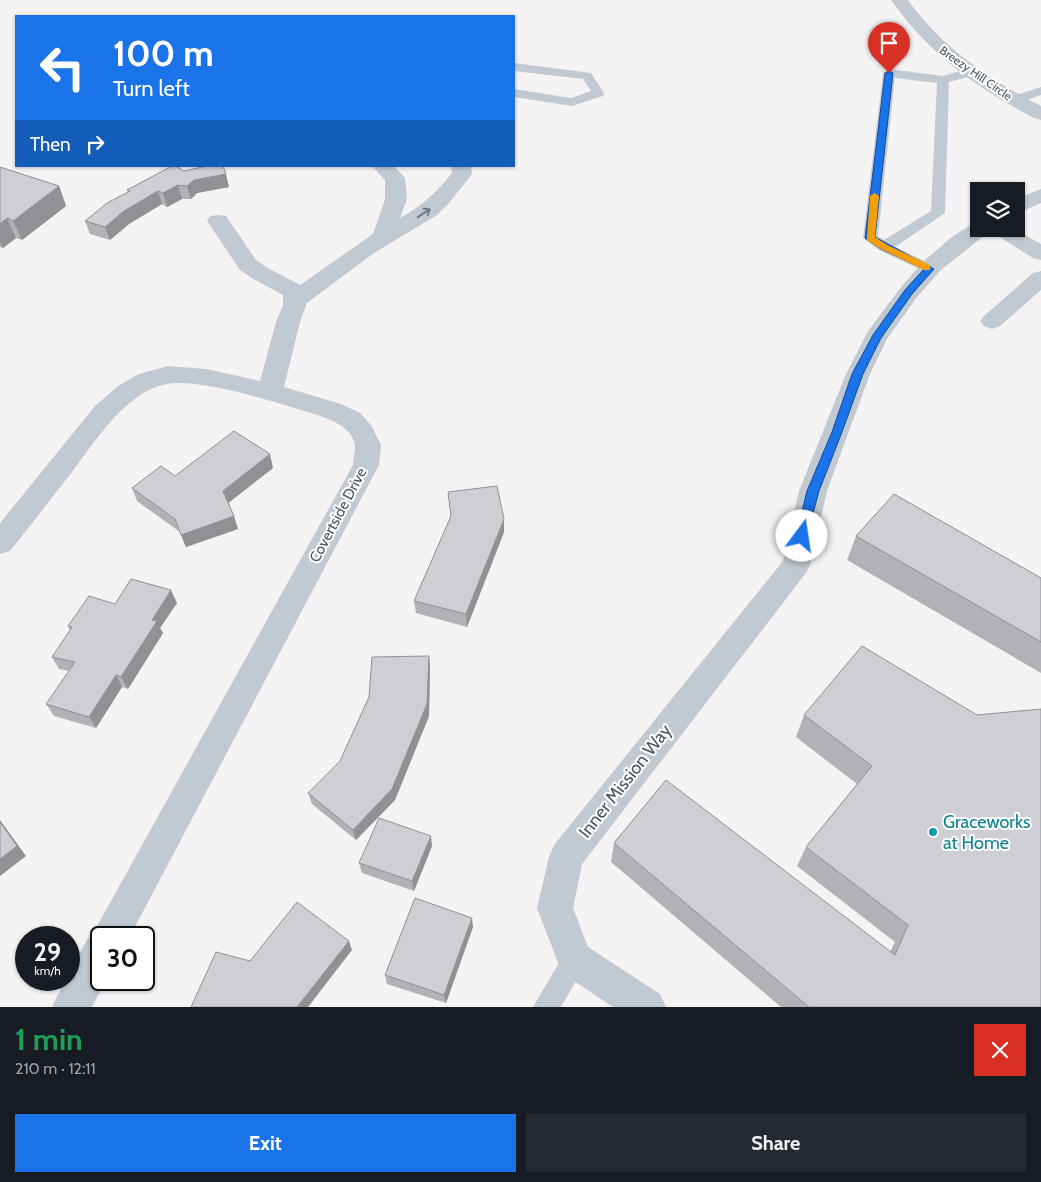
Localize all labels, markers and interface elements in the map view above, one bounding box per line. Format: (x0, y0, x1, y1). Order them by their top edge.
pin (868, 22, 910, 73)
icon: arrive (875, 29, 903, 57)
text: 100 m (113, 32, 214, 75)
icon: left (30, 35, 95, 100)
street label: Breezy Hill Circle (937, 42, 1015, 104)
text: Turn left (113, 75, 190, 102)
icon: right (81, 130, 109, 158)
text: Then (30, 133, 71, 156)
map controls (970, 182, 1025, 237)
button: layers (970, 182, 1025, 237)
one-way arrow (417, 207, 431, 217)
street label: Covertside Drive (306, 464, 371, 565)
position arrow (775, 509, 827, 561)
street label: Inner Mission Way (574, 720, 676, 842)
place label: Graceworks at Home (943, 811, 1031, 854)
marker: Graceworks at Home (927, 826, 939, 838)
speed limit sign: 30 (90, 926, 155, 991)
text: 29 (34, 937, 61, 967)
text: km/h (34, 963, 61, 978)
text: 1 min (15, 1021, 83, 1058)
button: close (974, 1024, 1026, 1076)
text: 210 m · 12:11 (15, 1059, 96, 1078)
button: Exit (15, 1114, 516, 1172)
button: Share (526, 1114, 1026, 1172)

